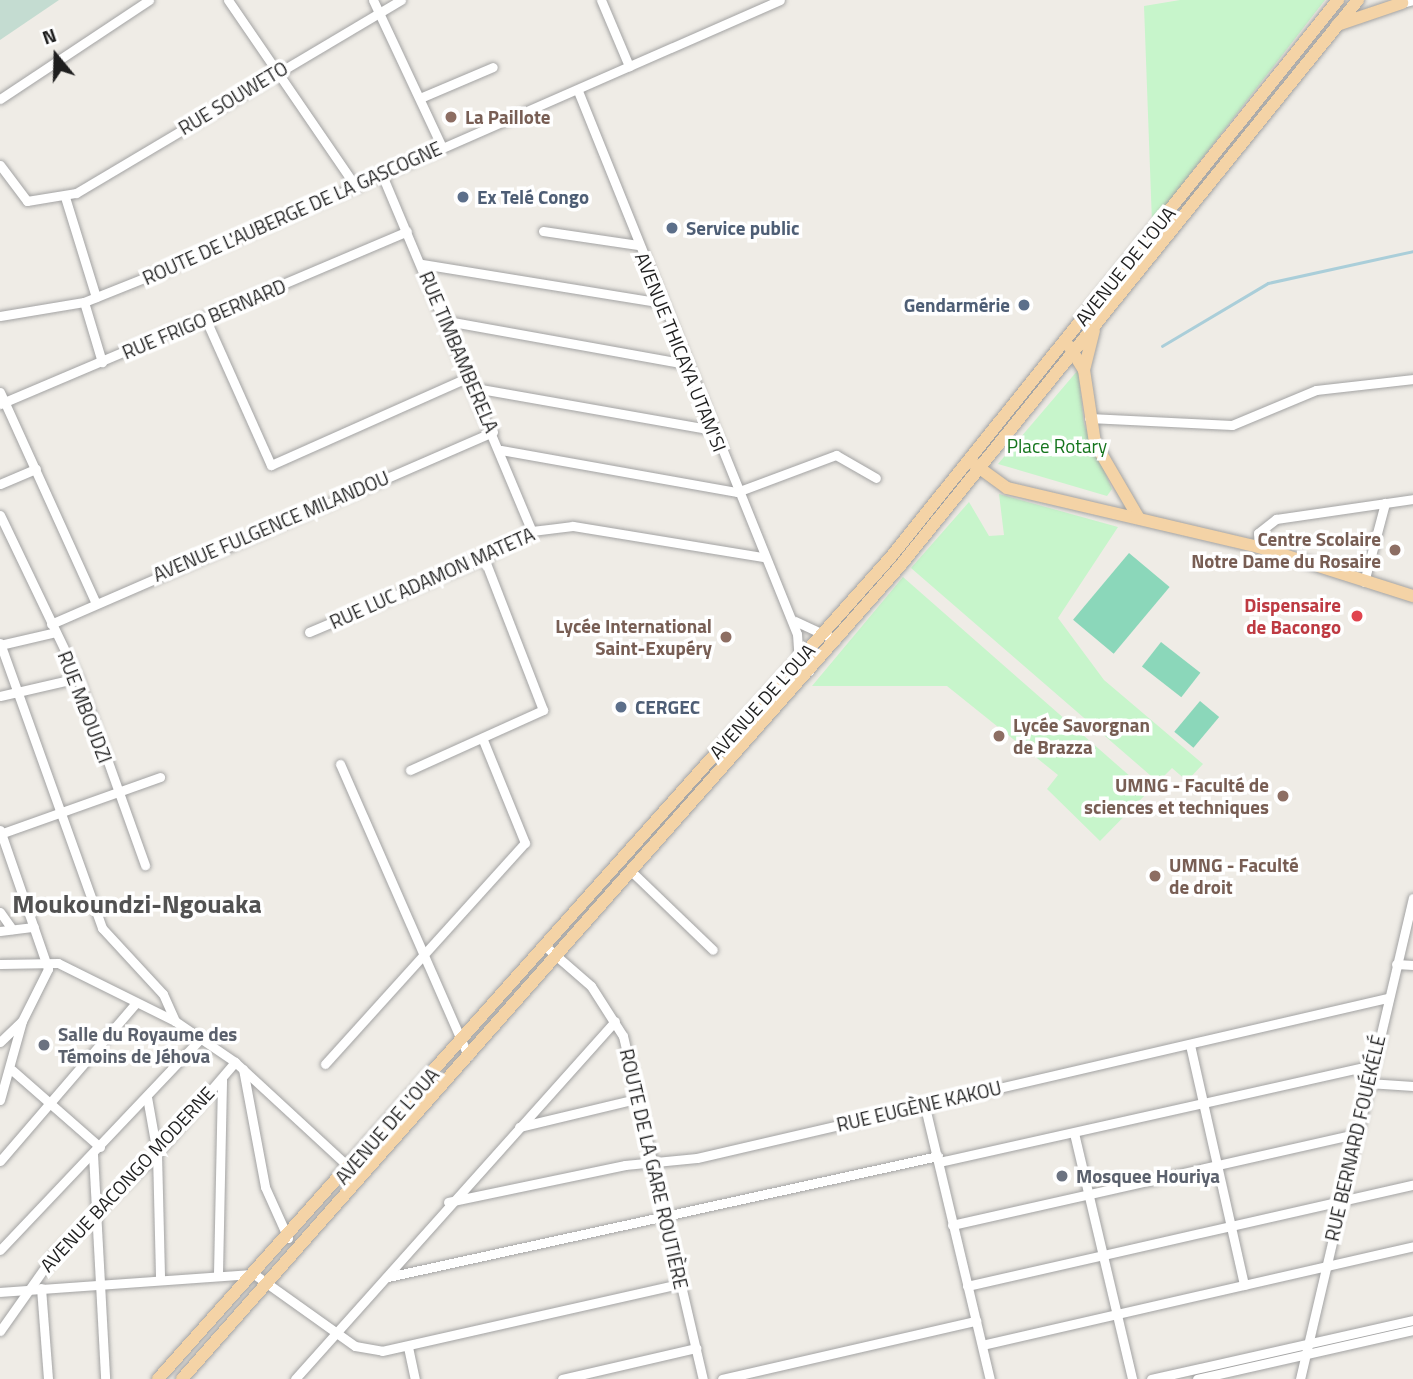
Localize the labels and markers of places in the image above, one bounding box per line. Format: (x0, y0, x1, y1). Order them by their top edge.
place label: La Paillote (465, 106, 551, 128)
marker: La Paillote (443, 109, 459, 125)
place label: Ex Telé Congo (477, 186, 589, 208)
marker: Ex Telé Congo (455, 189, 471, 205)
place label: Service public (686, 217, 799, 239)
marker: Service public (664, 220, 680, 236)
place label: Gendarmérie (904, 294, 1010, 316)
marker: Gendarmérie (1016, 297, 1032, 313)
place label: Centre Scolaire Notre Dame du Rosaire (1191, 528, 1381, 572)
marker: Centre Scolaire Notre Dame du Rosaire (1387, 542, 1403, 558)
place label: Dispensaire de Bacongo (1244, 594, 1341, 638)
marker: Dispensaire de Bacongo (1347, 606, 1367, 626)
place label: Lycée International Saint-Exupéry (555, 615, 712, 659)
marker: Lycée International Saint-Exupéry (718, 629, 734, 645)
place label: CERGEC (635, 696, 700, 718)
marker: CERGEC (613, 699, 629, 715)
place label: Lycée Savorgnan de Brazza (1013, 714, 1150, 758)
marker: Lycée Savorgnan de Brazza (991, 728, 1007, 744)
place label: UMNG - Faculté de sciences et techniques (1084, 774, 1269, 818)
marker: UMNG - Faculté de sciences et techniques (1275, 788, 1291, 804)
place label: UMNG - Faculté de droit (1169, 854, 1299, 898)
marker: UMNG - Faculté de droit (1147, 868, 1163, 884)
place label: Salle du Royaume des Témoins de Jéhova (58, 1023, 237, 1067)
marker: Salle du Royaume des Témoins de Jéhova (36, 1037, 52, 1053)
place label: Mosquee Houriya (1076, 1165, 1220, 1187)
marker: Mosquee Houriya (1054, 1168, 1070, 1184)

